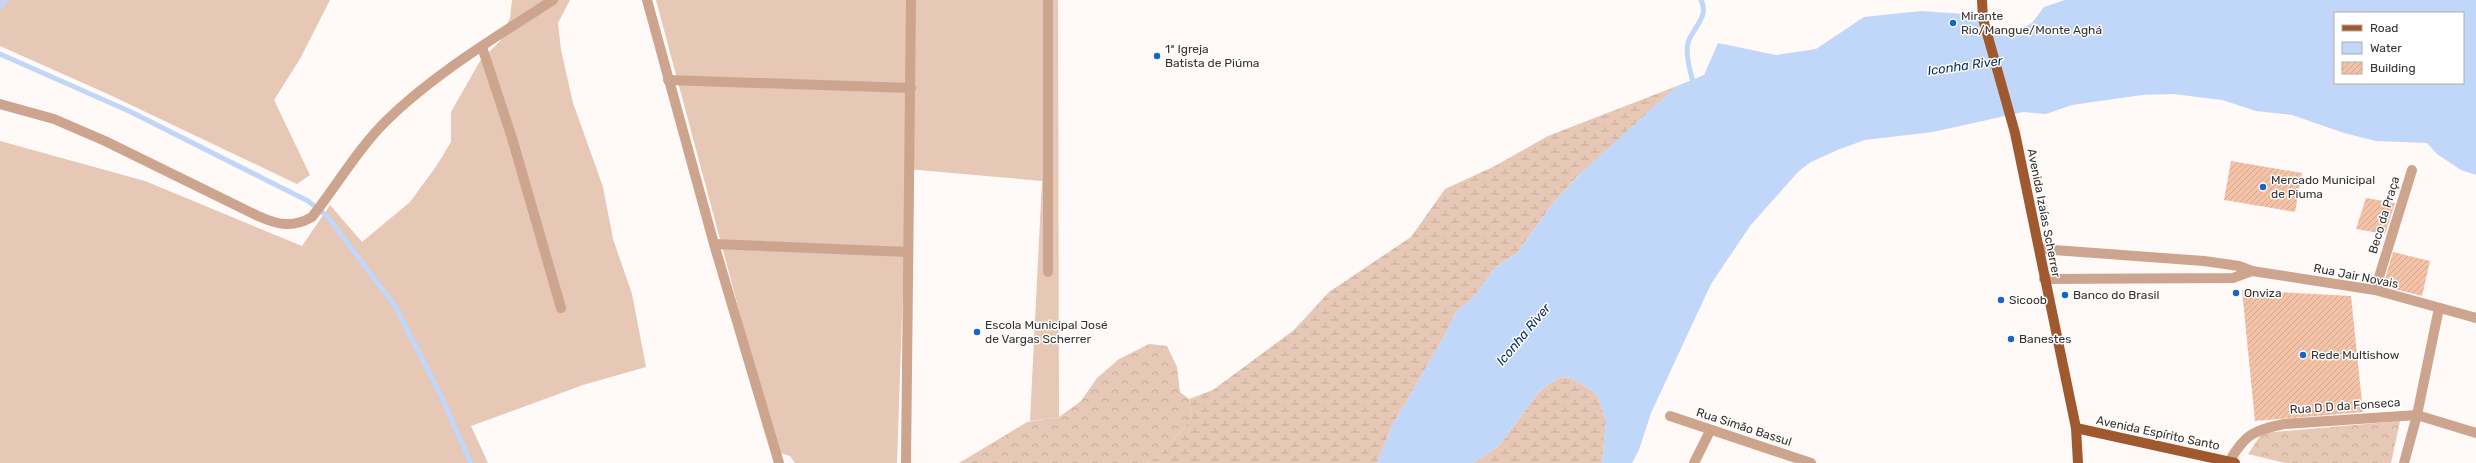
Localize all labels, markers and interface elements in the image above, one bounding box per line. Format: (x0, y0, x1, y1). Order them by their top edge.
place label: Mirante Rio/Mangue/Monte Aghá (1961, 9, 2102, 37)
legend (2334, 12, 2464, 84)
marker: Mirante Rio/Mangue/Monte Aghá (1948, 18, 1958, 28)
text: Road (2370, 21, 2398, 35)
text: Water (2370, 41, 2402, 55)
place label: 1ª Igreja Batista de Piúma (1165, 42, 1259, 70)
marker: 1ª Igreja Batista de Piúma (1152, 51, 1162, 61)
water label: Iconha River (1927, 53, 2005, 78)
text: Building (2370, 61, 2416, 75)
street label: Avenida Izaías Scherrer (2025, 148, 2063, 279)
place label: Mercado Municipal de Piuma (2271, 173, 2375, 201)
street label: Beco da Praça (2366, 175, 2402, 255)
marker: Mercado Municipal de Piuma (2258, 182, 2268, 192)
street label: Rua Jair Novais (2312, 261, 2400, 291)
place label: Onviza (2244, 286, 2282, 300)
place label: Banco do Brasil (2073, 288, 2159, 302)
marker: Onviza (2231, 288, 2241, 298)
marker: Banco do Brasil (2060, 290, 2070, 300)
place label: Sicoob (2009, 293, 2047, 307)
marker: Sicoob (1996, 295, 2006, 305)
water label: Iconha River (1493, 300, 1554, 368)
place label: Escola Municipal José de Vargas Scherrer (985, 318, 1108, 346)
marker: Escola Municipal José de Vargas Scherrer (972, 327, 982, 337)
place label: Banestes (2019, 332, 2071, 346)
marker: Banestes (2006, 334, 2016, 344)
place label: Rede Multishow (2311, 348, 2400, 362)
marker: Rede Multishow (2298, 350, 2308, 360)
street label: Rua D D da Fonseca (2289, 395, 2401, 417)
street label: Rua Simão Bassul (1695, 405, 1793, 449)
street label: Avenida Espírito Santo (2095, 413, 2221, 453)

